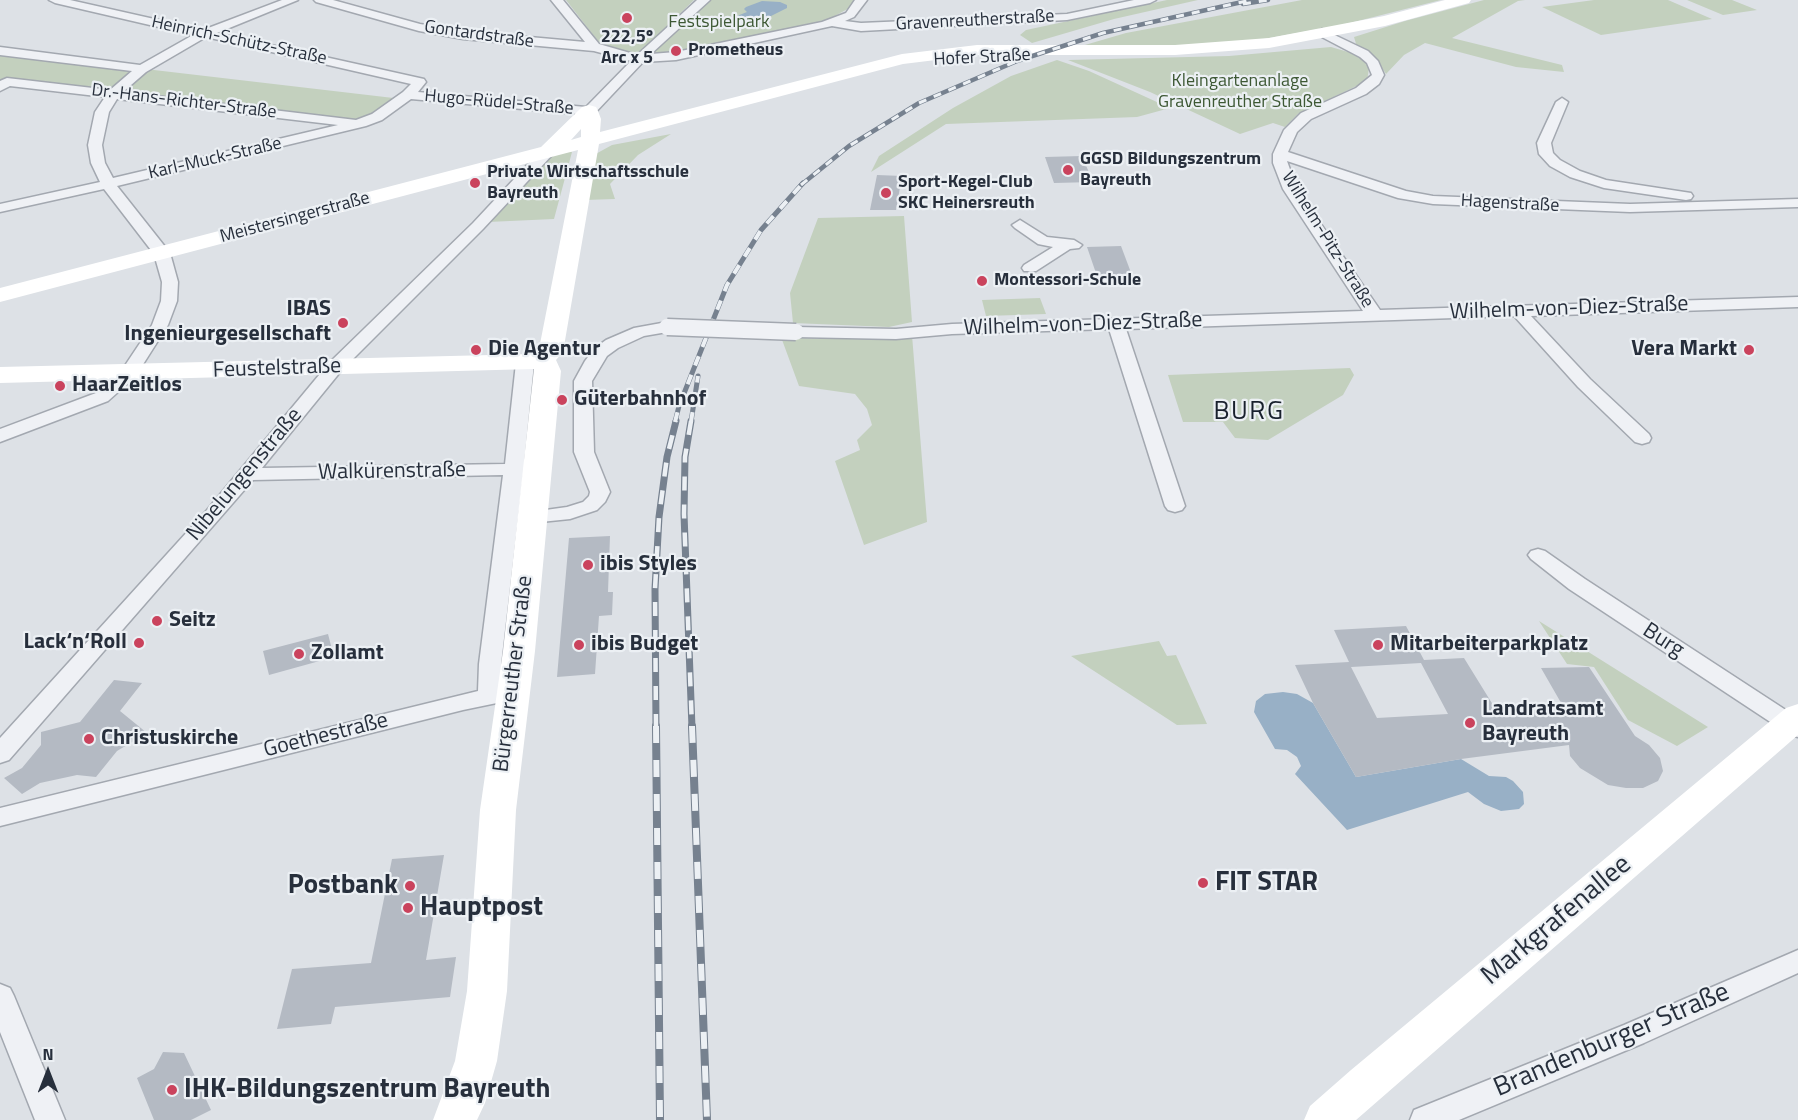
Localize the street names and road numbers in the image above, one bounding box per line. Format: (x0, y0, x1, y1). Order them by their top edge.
street label: Gravenreutherstraße (895, 6, 1055, 36)
street label: Heinrich-Schütz-Straße (149, 12, 329, 70)
street label: Gontardstraße (423, 17, 535, 53)
street label: Hofer Straße (933, 45, 1031, 71)
street label: Dr.-Hans-Richter-Straße (90, 80, 278, 124)
street label: Hugo-Rüdel-Straße (423, 86, 575, 120)
street label: Karl-Muck-Straße (146, 133, 284, 185)
street label: Wilhelm-Pitz-Straße (1276, 168, 1378, 312)
street label: Meistersingerstraße (218, 188, 372, 248)
street label: Hagenstraße (1460, 191, 1560, 217)
street label: Wilhelm-von-Diez-Straße (1449, 292, 1689, 326)
street label: Wilhelm-von-Diez-Straße (963, 308, 1203, 342)
street label: Feustelstraße (212, 354, 342, 384)
street label: Nibelungenstraße (182, 403, 308, 547)
street label: Walkürenstraße (318, 458, 466, 486)
street label: Bürgerreuther Straße (489, 574, 539, 774)
street label: Burg (1637, 618, 1689, 664)
street label: Goethestraße (261, 708, 391, 764)
street label: Markgrafenallee (1476, 849, 1638, 993)
street label: Brandenburger Straße (1489, 977, 1735, 1105)

